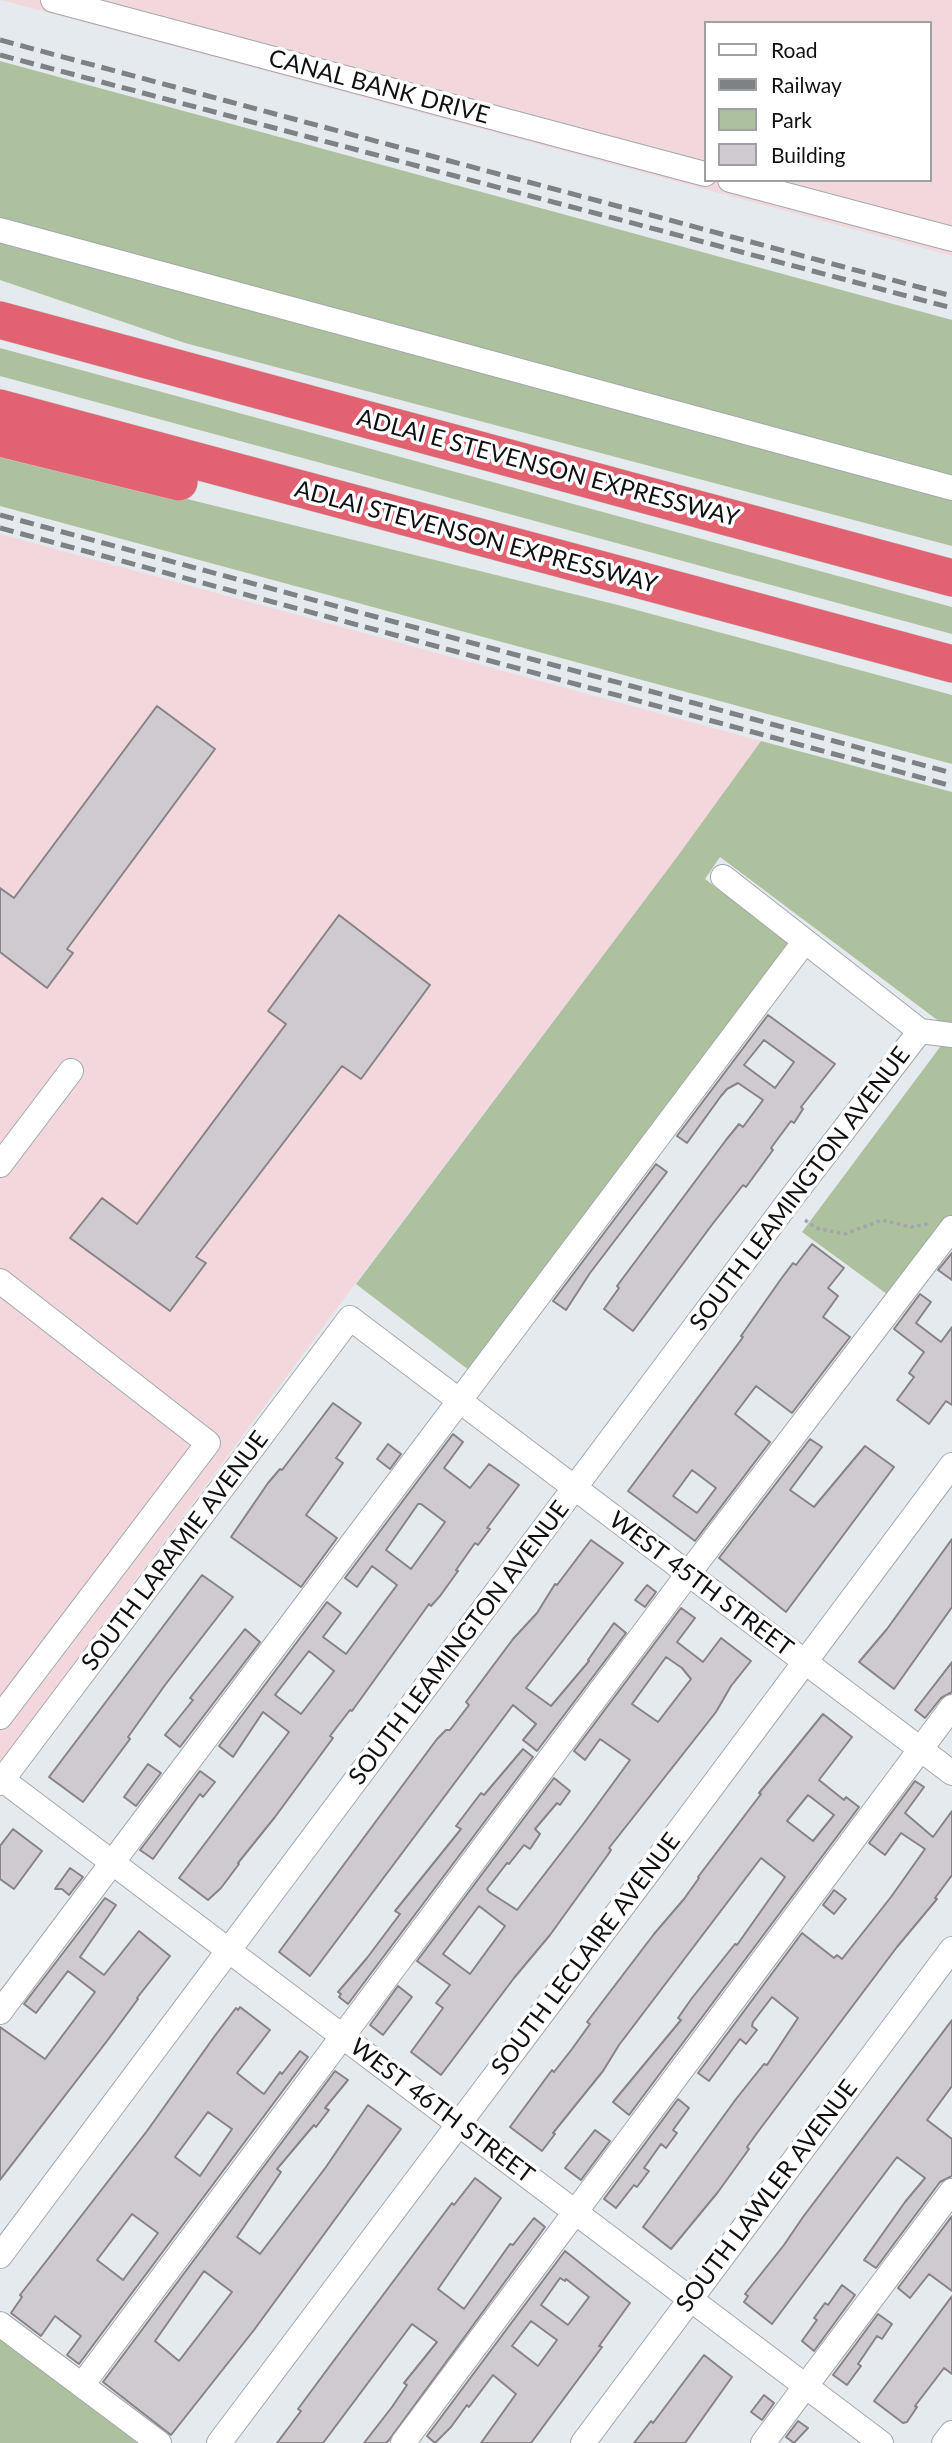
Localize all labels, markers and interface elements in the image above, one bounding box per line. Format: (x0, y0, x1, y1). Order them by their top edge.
legend (704, 21, 931, 182)
text: Road (771, 37, 818, 62)
street label: CANAL BANK DRIVE (265, 44, 493, 130)
text: Railway (771, 72, 842, 97)
text: Park (771, 107, 812, 132)
text: Building (771, 142, 846, 167)
street label: ADLAI E STEVENSON EXPRESSWAY (354, 403, 742, 533)
street label: ADLAI STEVENSON EXPRESSWAY (292, 475, 660, 599)
street label: SOUTH LEAMINGTON AVENUE (684, 1041, 916, 1337)
street label: SOUTH LARAMIE AVENUE (76, 1426, 274, 1676)
street label: SOUTH LEAMINGTON AVENUE (343, 1495, 575, 1791)
street label: WEST 45TH STREET (603, 1506, 799, 1662)
street label: SOUTH LECLAIRE AVENUE (486, 1827, 686, 2081)
street label: WEST 46TH STREET (344, 2033, 540, 2189)
street label: SOUTH LAWLER AVENUE (670, 2074, 864, 2318)

